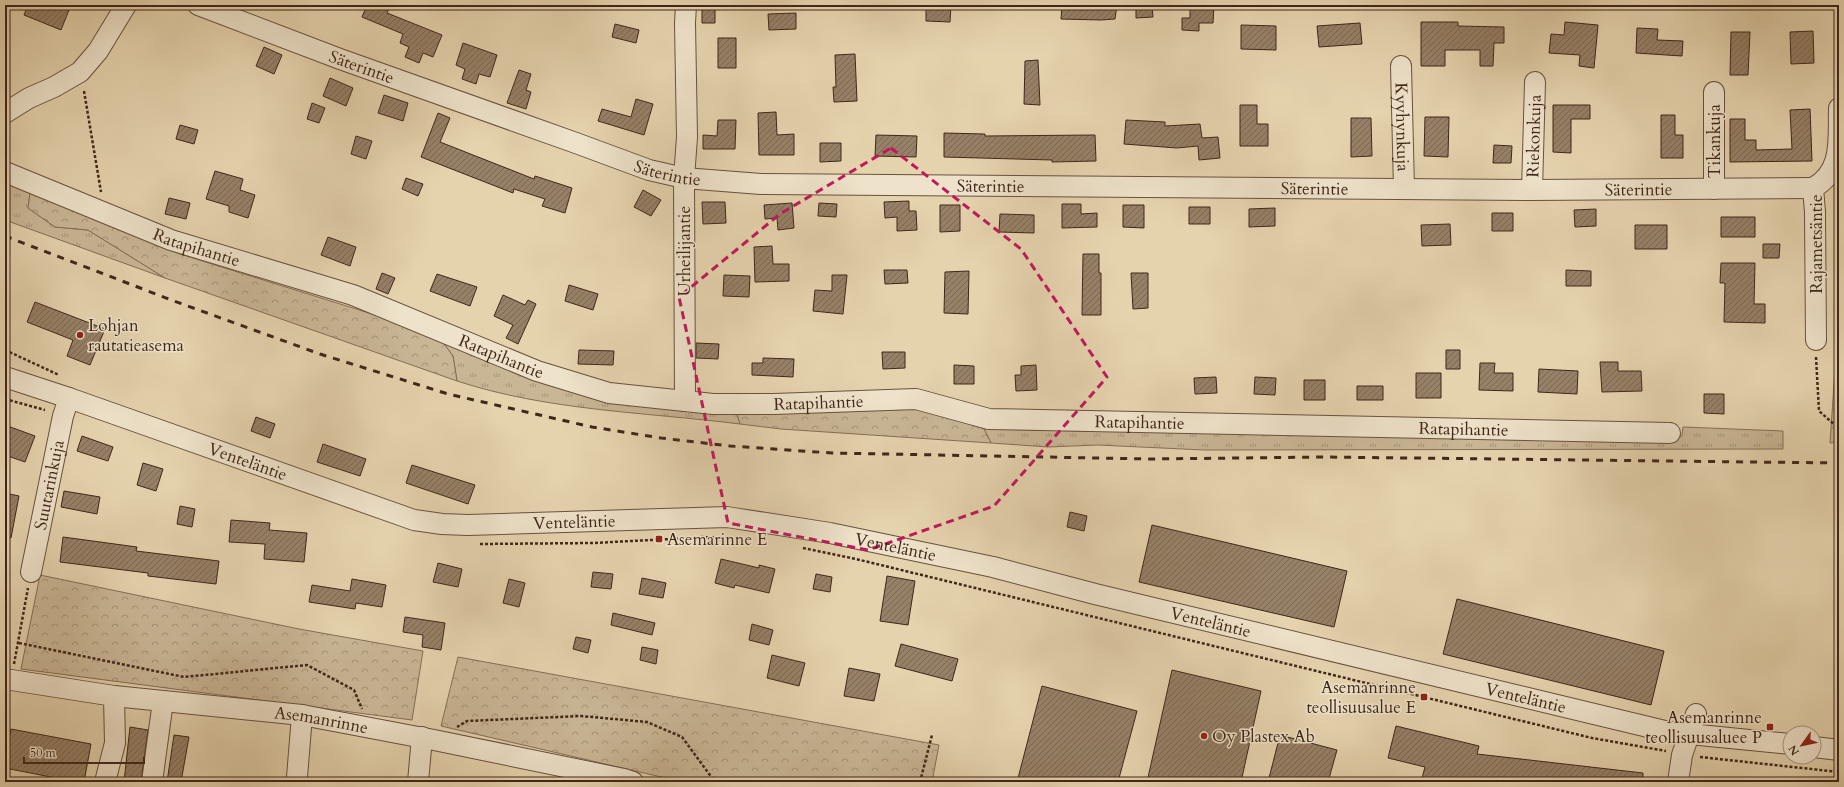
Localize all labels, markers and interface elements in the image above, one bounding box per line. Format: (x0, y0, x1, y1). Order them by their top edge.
street label: Säterintie (326, 44, 397, 89)
street label: Kyyhynkuja (1390, 82, 1415, 173)
street label: Riekonkuja (1521, 94, 1546, 178)
street label: Tikankuja (1703, 103, 1726, 178)
street label: Säterintie (631, 154, 702, 191)
street label: Säterintie (957, 174, 1025, 198)
street label: Säterintie (1281, 177, 1349, 200)
street label: Säterintie (1605, 178, 1673, 201)
street label: Rajametsäntie (1805, 194, 1828, 294)
street label: Urheilijantie (673, 206, 696, 296)
street label: Ratapihantie (150, 222, 243, 272)
place label: Lohjan rautatieasema (88, 314, 185, 357)
street label: Ratapihantie (455, 328, 546, 384)
marker: Lohjan rautatieasema (75, 330, 85, 340)
street label: Ratapihantie (773, 389, 864, 416)
street label: Ratapihantie (1095, 410, 1185, 435)
street label: Ratapihantie (1418, 416, 1509, 441)
street label: Suutarinkuja (28, 437, 69, 532)
street label: Venteläntie (205, 437, 290, 486)
street label: Venteläntie (533, 509, 616, 534)
street label: Venteläntie (853, 527, 938, 566)
place label: Asemarinne E (667, 528, 767, 551)
marker: Asemarinne E (654, 534, 664, 544)
street label: Venteläntie (1168, 601, 1253, 643)
place label: Asemanrinne teollisuusalue E (1306, 676, 1416, 719)
street label: Venteläntie (1483, 677, 1568, 718)
marker: Asemanrinne teollisuusalue E (1419, 692, 1429, 702)
street label: Asemanrinne (273, 701, 370, 739)
place label: Asemanrinne teollisuusaluee P (1645, 706, 1762, 749)
marker: Asemanrinne teollisuusaluee P (1765, 722, 1775, 732)
place label: Oy Plastex Ab (1212, 725, 1315, 748)
north arrow (1782, 725, 1822, 765)
marker: Oy Plastex Ab (1199, 731, 1209, 741)
scale bar (24, 739, 144, 765)
text: N (1785, 742, 1803, 758)
text: 50 m (30, 745, 57, 761)

